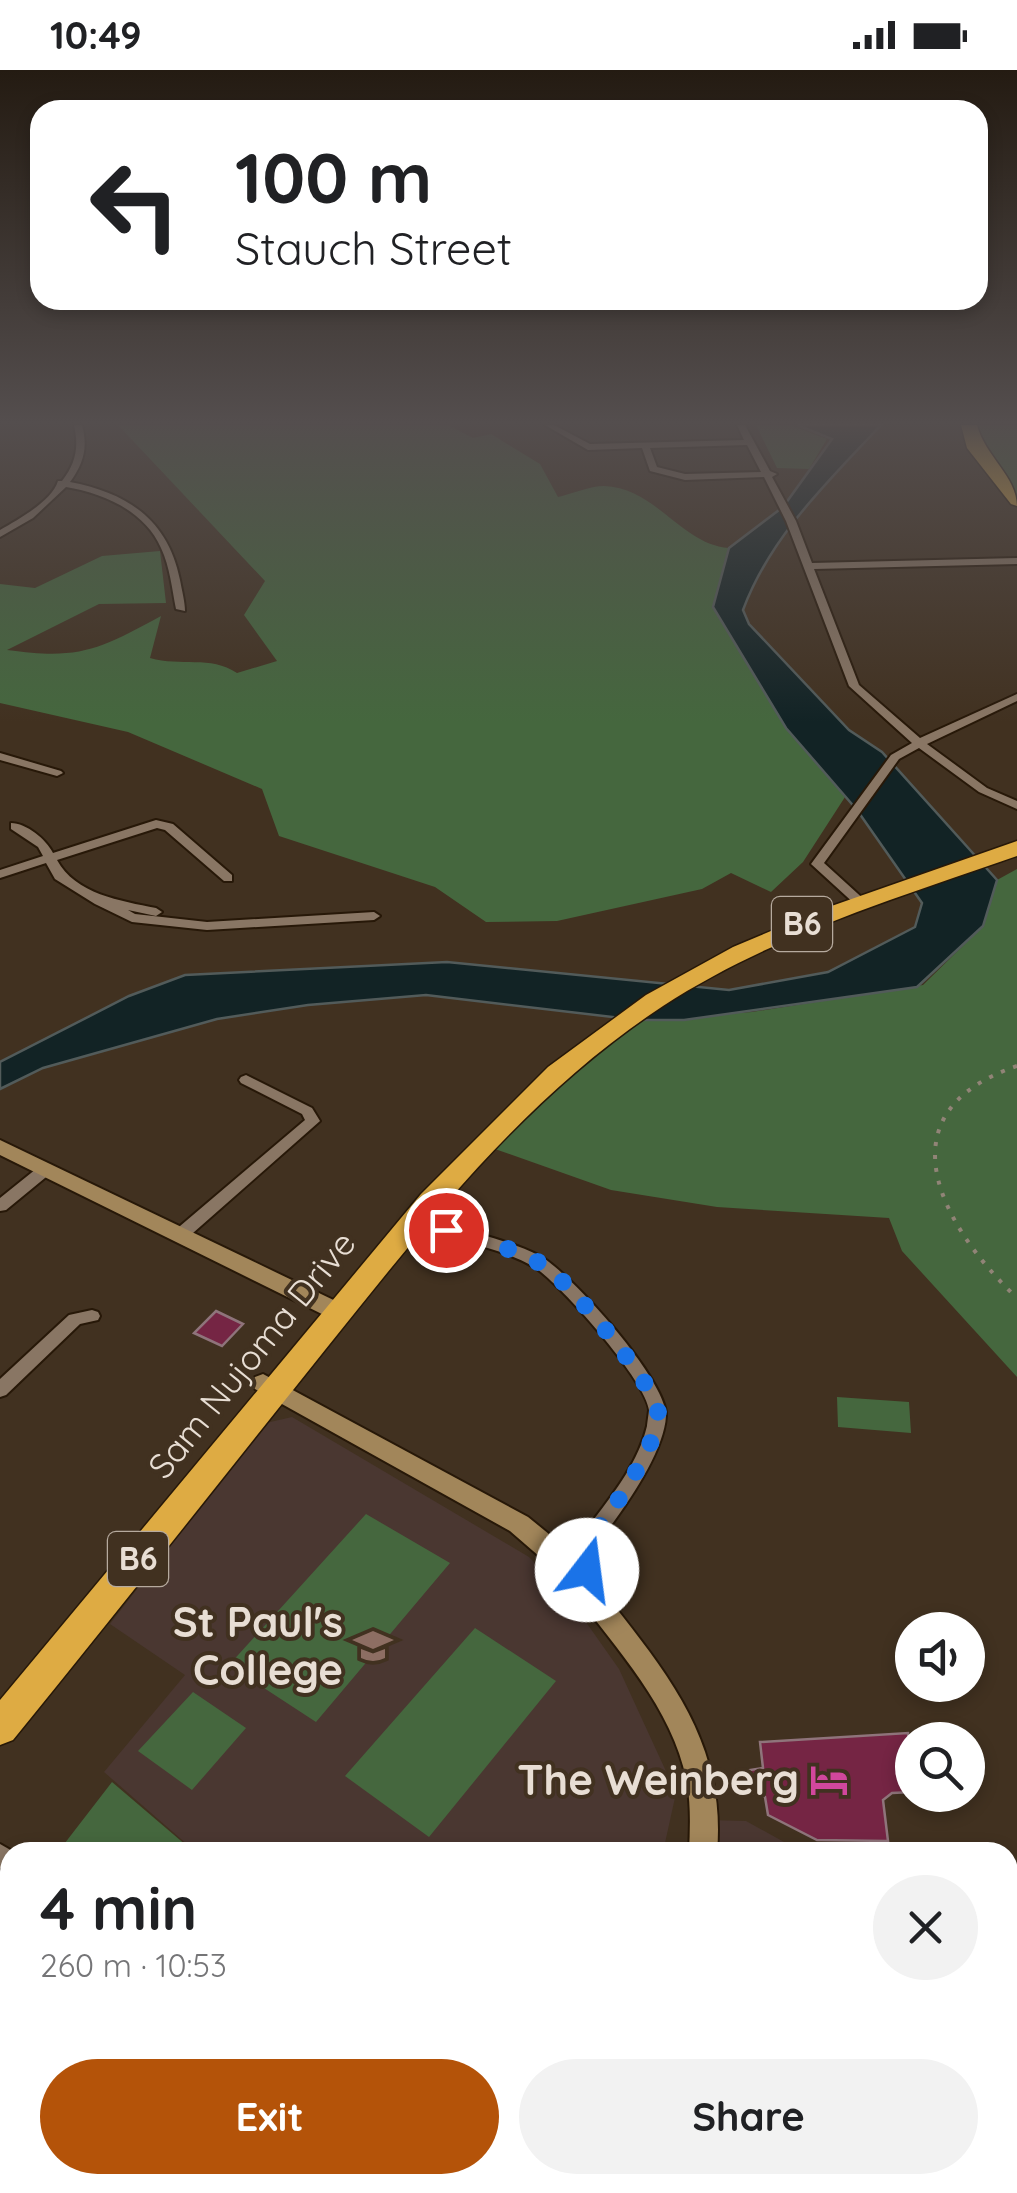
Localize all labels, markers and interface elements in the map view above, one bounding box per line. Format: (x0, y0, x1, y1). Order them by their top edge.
text: 10:49 (50, 11, 142, 59)
text: 100 m (235, 133, 432, 221)
icon: left (70, 140, 200, 270)
text: Stauch Street (235, 220, 512, 276)
road number: B6 (772, 897, 832, 951)
pin (404, 1188, 489, 1273)
icon: arrive (419, 1203, 474, 1258)
street label: Sam Nujoma Drive (138, 1222, 364, 1487)
position arrow (535, 1518, 639, 1622)
road number: B6 (108, 1532, 168, 1586)
place label: St Paul's College (173, 1595, 343, 1696)
map controls (895, 1612, 985, 1812)
button: sound (895, 1612, 985, 1702)
school or university icon: St Paul's College (352, 1625, 394, 1667)
button: search (895, 1722, 985, 1812)
place label: The Weinberg (517, 1753, 799, 1806)
hotel icon: The Weinberg (808, 1759, 850, 1801)
text: 4 min (40, 1870, 197, 1945)
button: close (873, 1875, 978, 1980)
text: 260 m · 10:53 (40, 1945, 227, 1985)
button: Exit (40, 2059, 499, 2174)
button: Share (519, 2059, 978, 2174)

